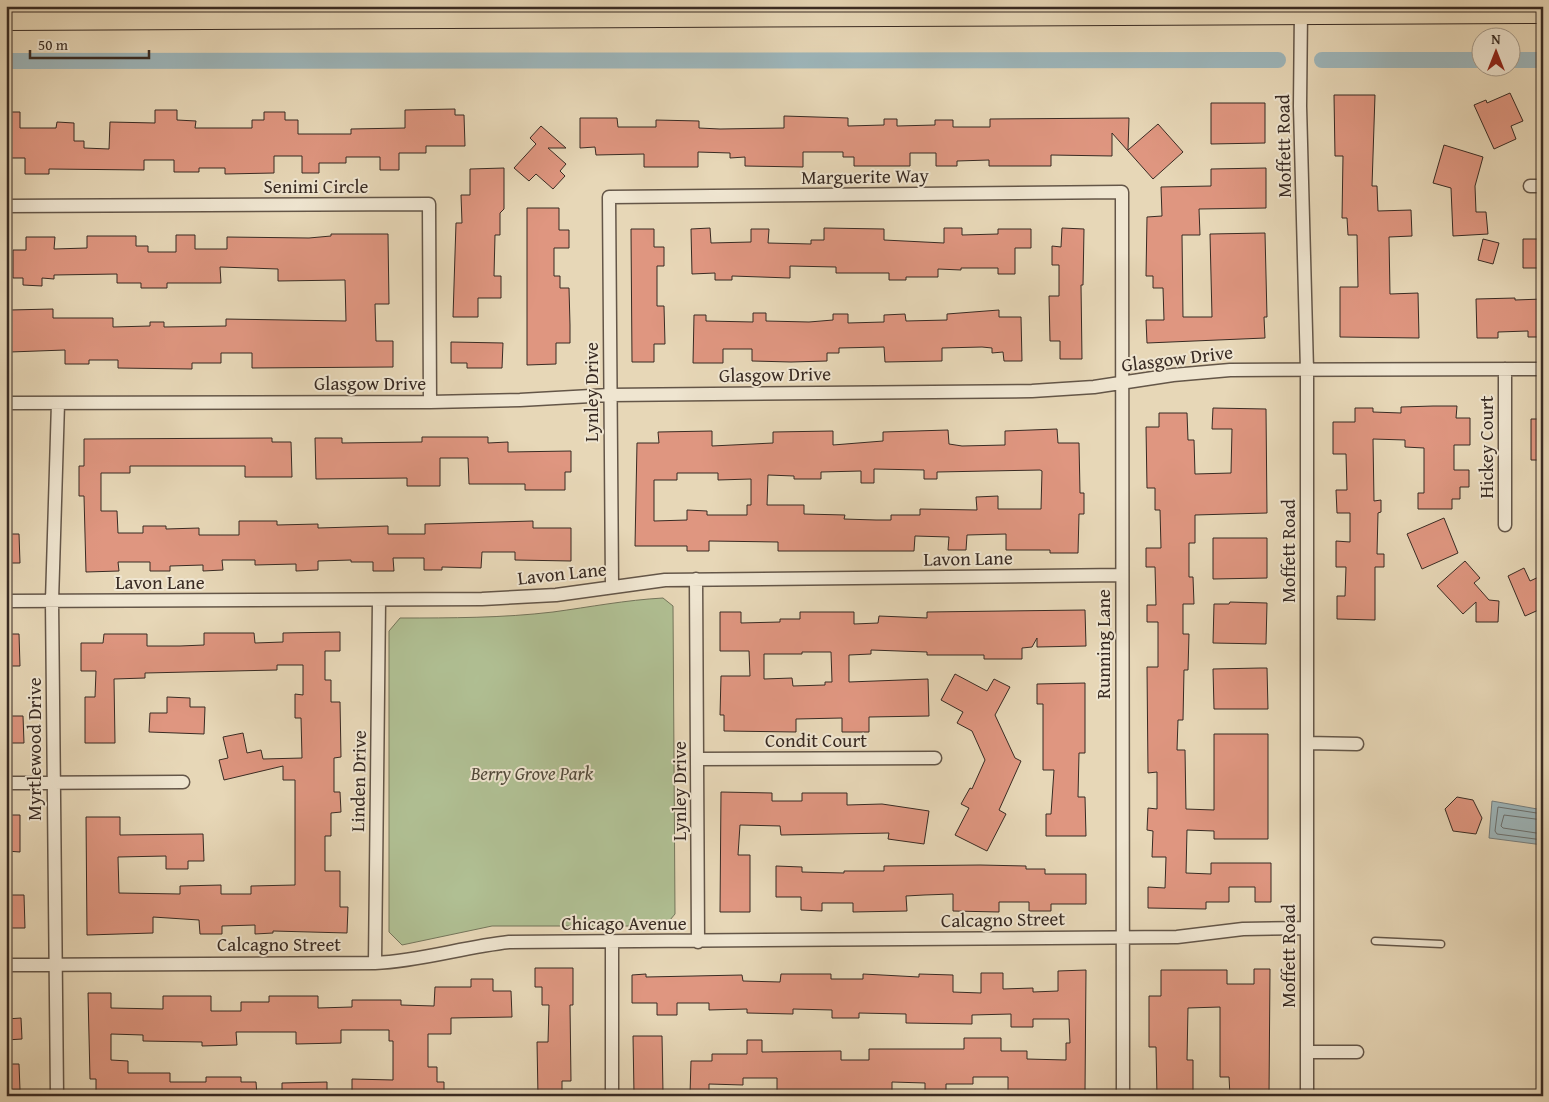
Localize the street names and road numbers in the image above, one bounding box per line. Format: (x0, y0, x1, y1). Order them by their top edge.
street label: Moffett Road (1268, 93, 1298, 198)
street label: Marguerite Way (801, 161, 930, 191)
street label: Senimi Circle (264, 172, 368, 200)
street label: Glasgow Drive (1120, 337, 1234, 379)
street label: Lynley Drive (577, 342, 605, 442)
street label: Glasgow Drive (719, 359, 831, 389)
street label: Glasgow Drive (314, 369, 426, 397)
street label: Hickey Court (1472, 395, 1500, 498)
street label: Moffett Road (1274, 498, 1302, 603)
street label: Lavon Lane (923, 543, 1013, 573)
street label: Lavon Lane (516, 554, 608, 592)
street label: Lavon Lane (115, 568, 205, 596)
street label: Running Lane (1089, 589, 1117, 699)
street label: Myrtlewood Drive (20, 677, 48, 821)
street label: Condit Court (765, 726, 867, 754)
street label: Linden Drive (343, 730, 373, 832)
street label: Lynley Drive (665, 741, 693, 841)
street label: Moffett Road (1274, 903, 1302, 1008)
street label: Calcagno Street (941, 904, 1066, 934)
street label: Chicago Avenue (561, 909, 687, 937)
street label: Calcagno Street (217, 930, 341, 958)

